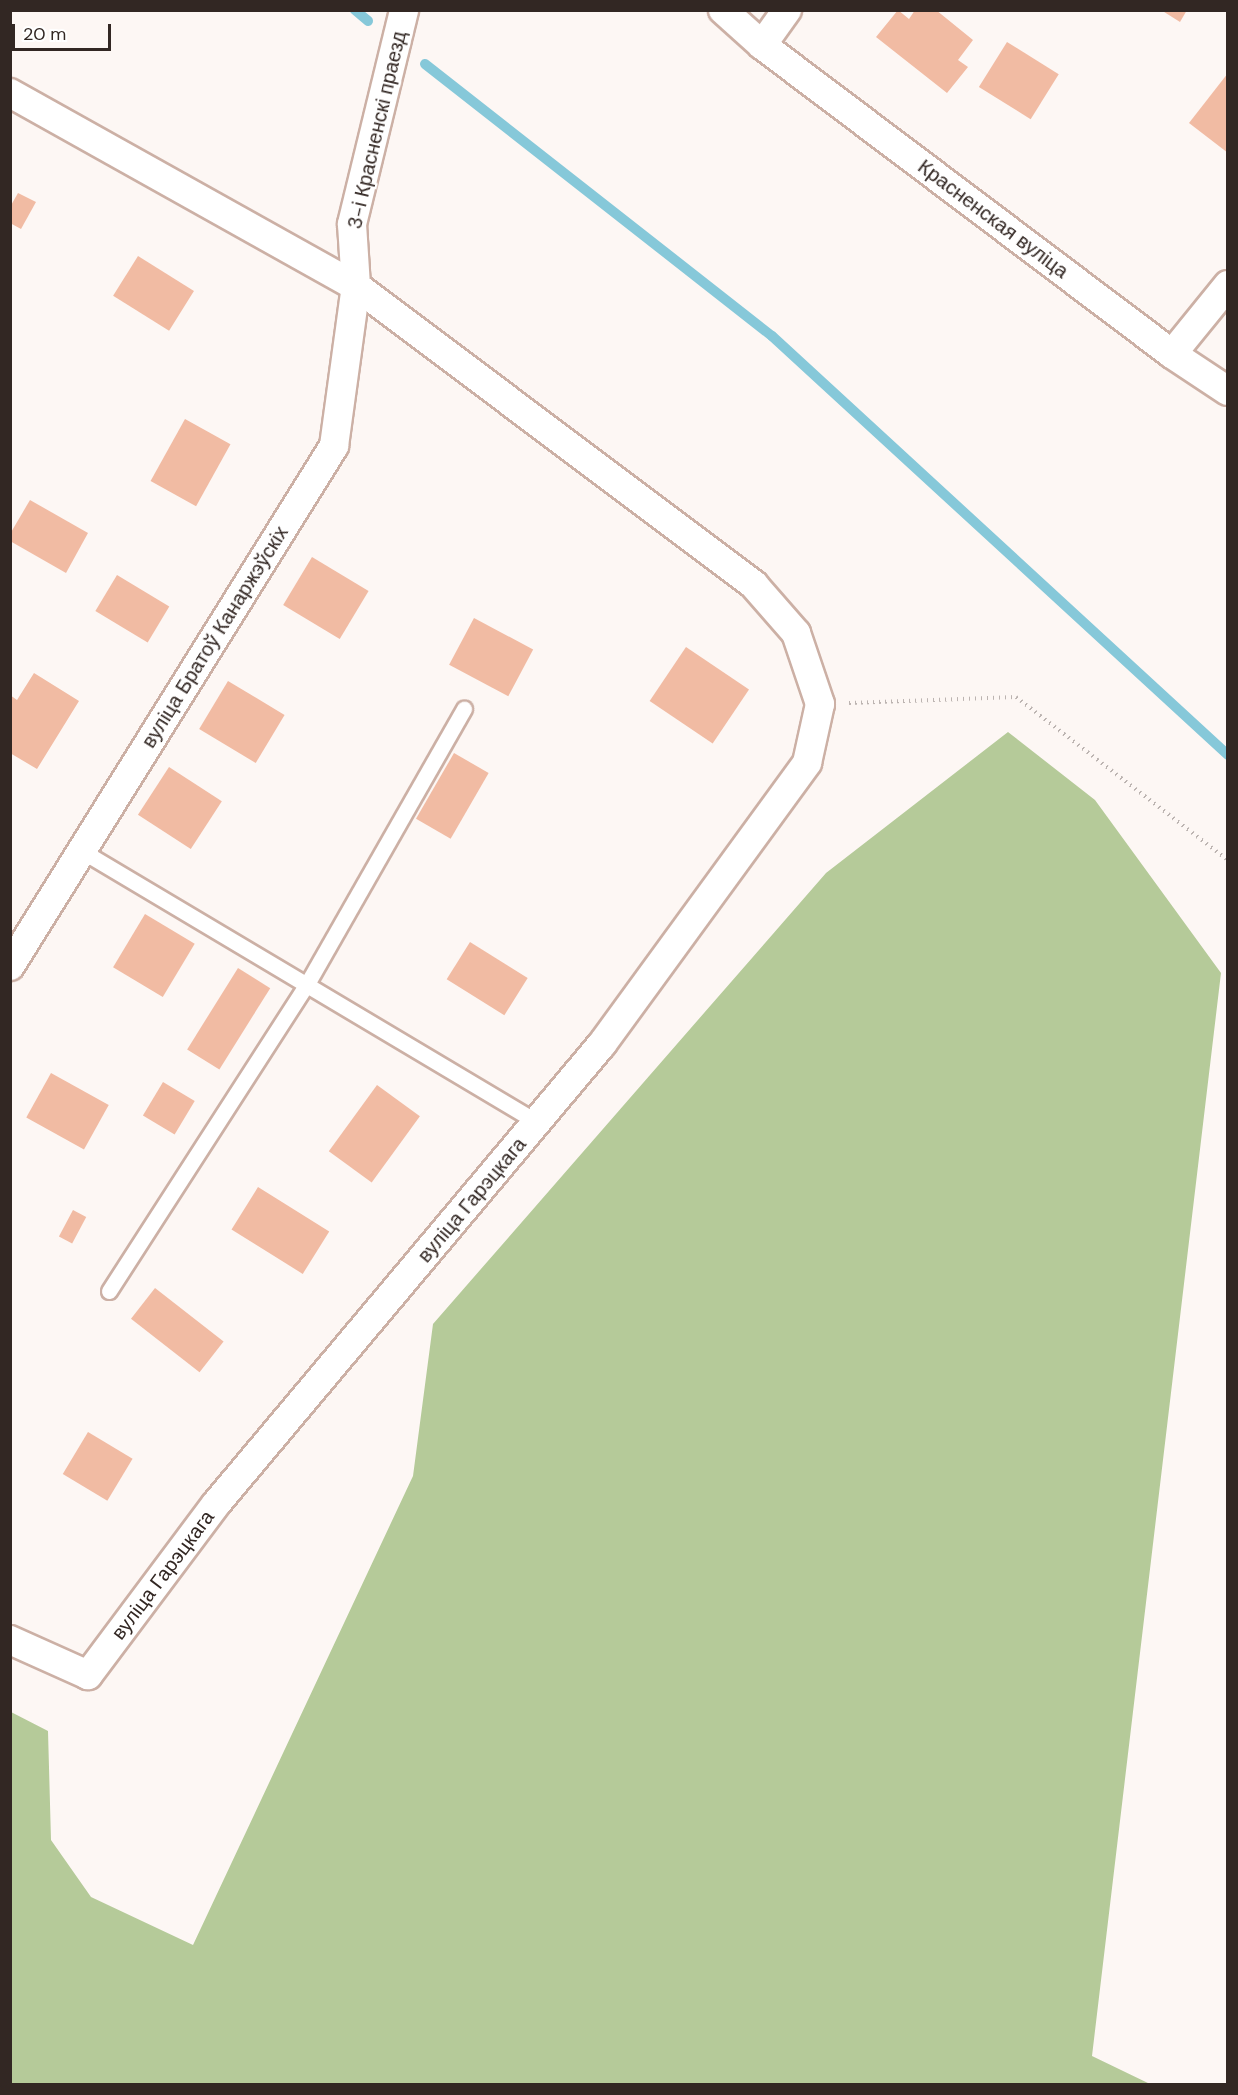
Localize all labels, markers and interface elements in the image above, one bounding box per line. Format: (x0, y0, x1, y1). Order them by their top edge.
scale bar (15, 12, 114, 50)
text: 20 m (23, 22, 66, 46)
street label: 3-і Красненскі праезд (343, 29, 411, 231)
street label: Красненская вуліца (913, 155, 1073, 283)
street label: вуліца Братоў Канаржэўскіх (137, 522, 293, 752)
street label: вуліца Гарэцкага (413, 1133, 531, 1267)
street label: вуліца Гарэцкага (107, 1506, 219, 1644)

